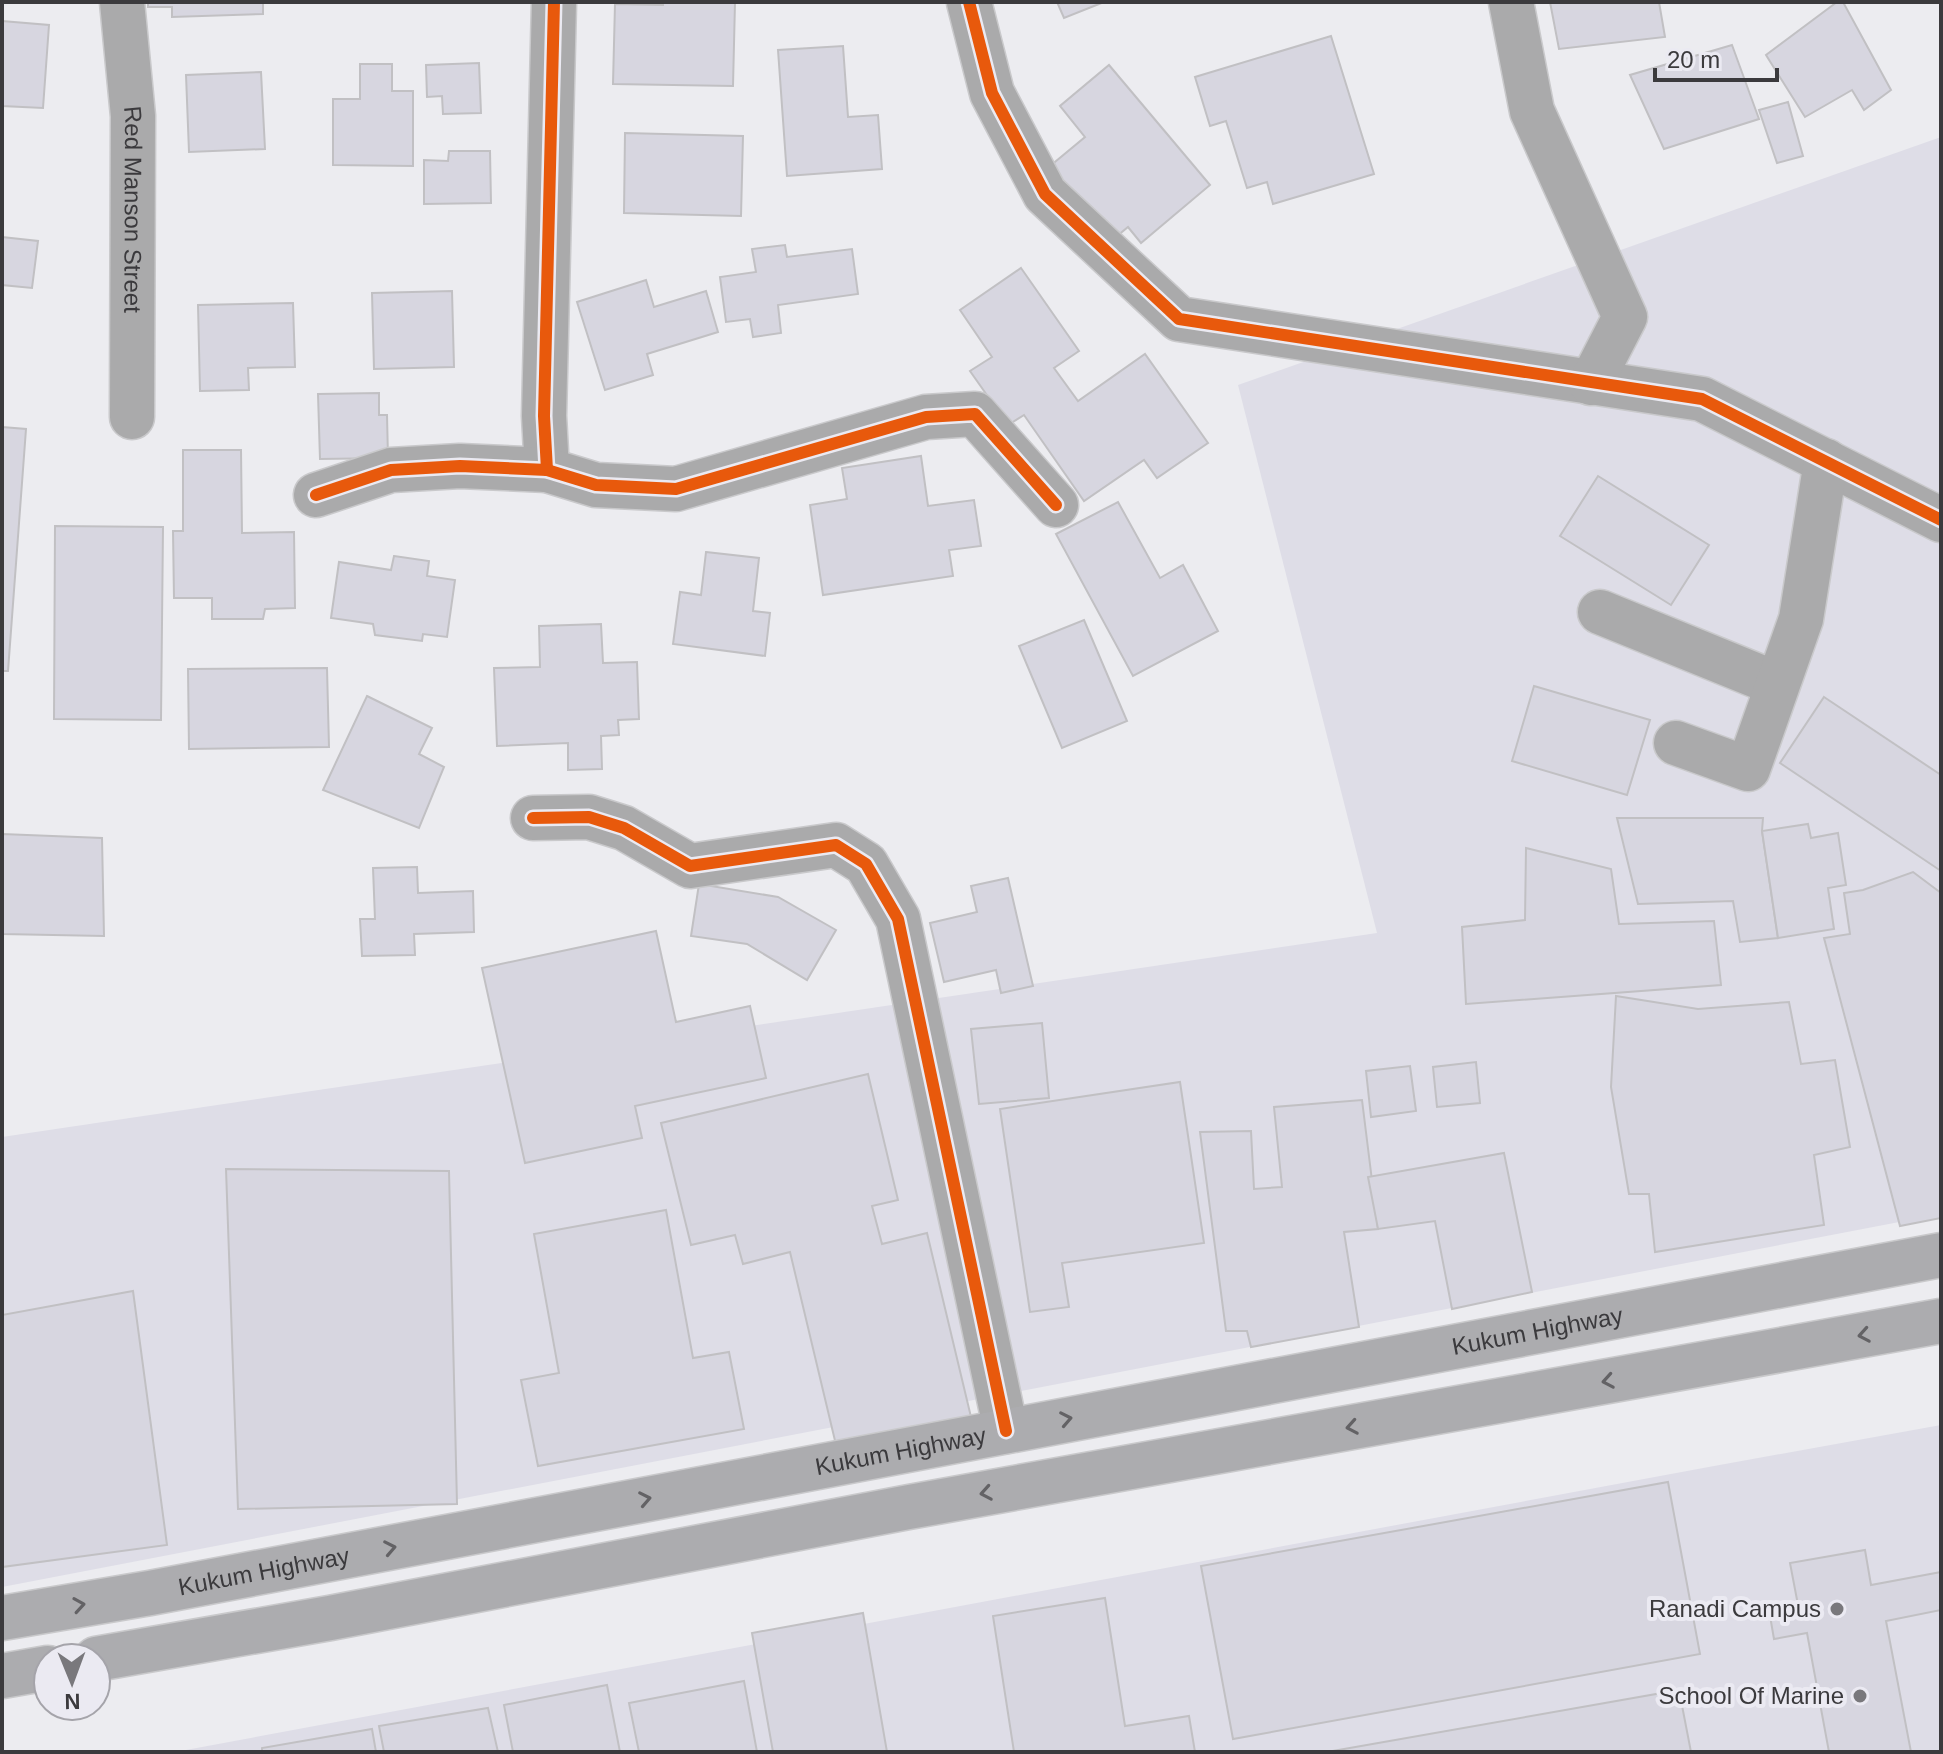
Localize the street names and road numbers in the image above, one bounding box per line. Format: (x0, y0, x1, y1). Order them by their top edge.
street label: Red Manson Street (119, 105, 148, 313)
street label: Kukum Highway (1450, 1301, 1625, 1360)
street label: Kukum Highway (813, 1421, 988, 1480)
street label: Kukum Highway (176, 1542, 352, 1600)

